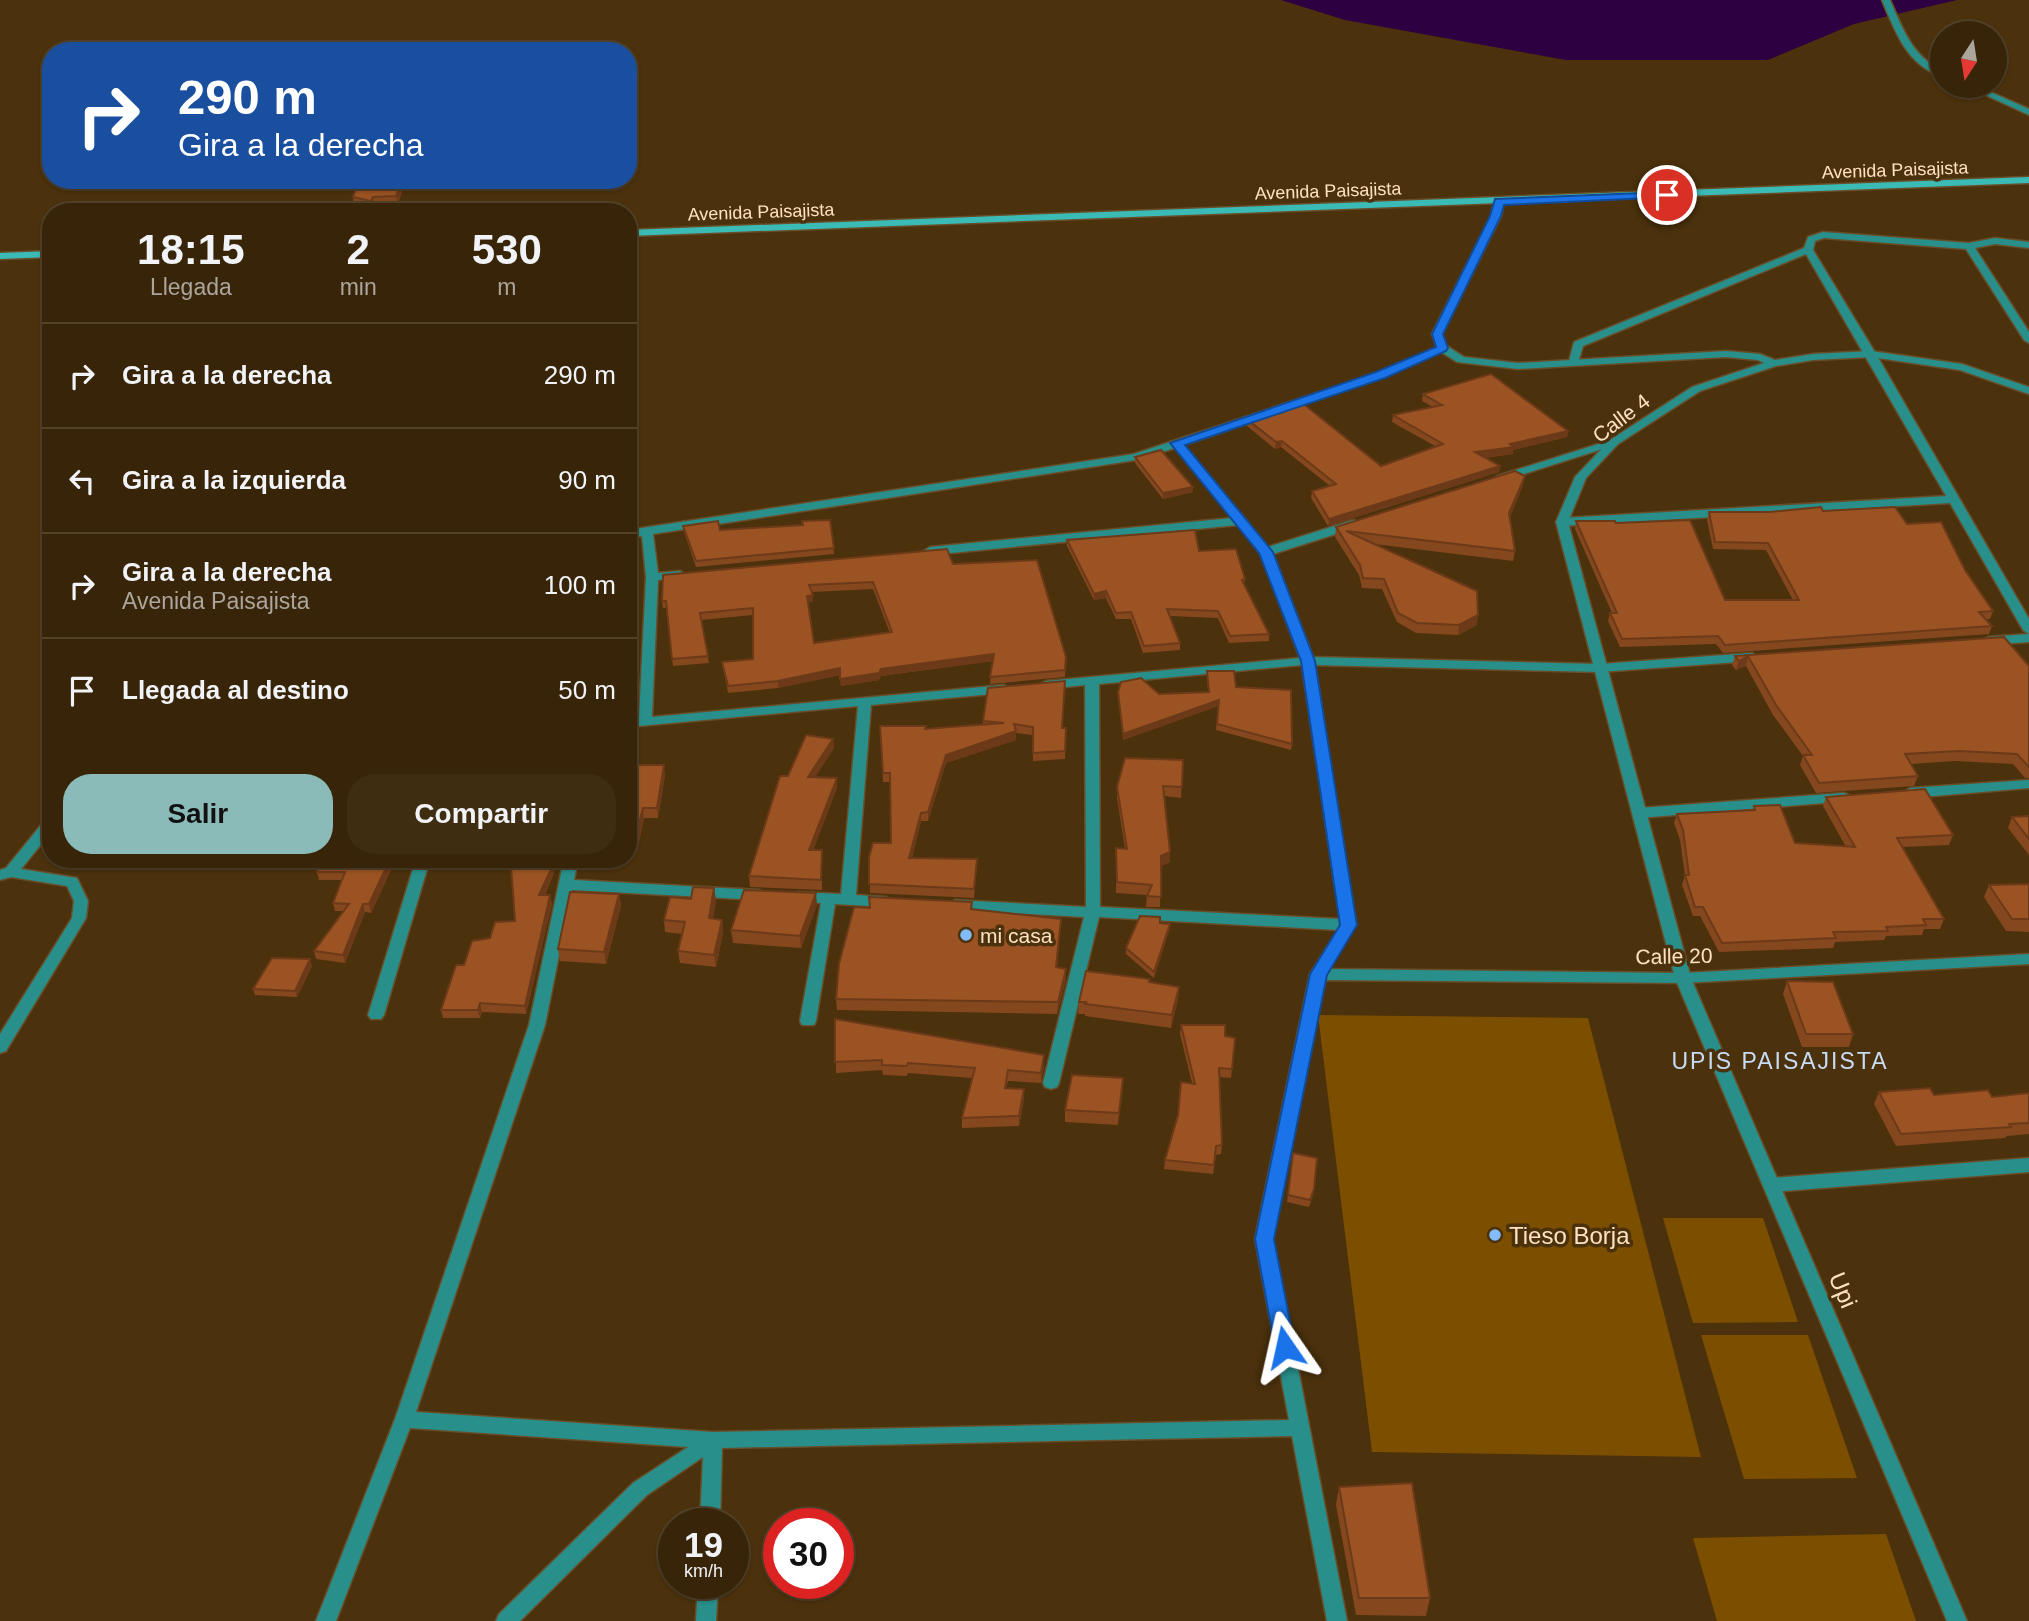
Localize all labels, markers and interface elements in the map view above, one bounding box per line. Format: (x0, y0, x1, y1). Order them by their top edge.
north arrow (1930, 21, 2007, 98)
map controls (1930, 21, 2007, 98)
icon: right (63, 70, 154, 161)
text: 290 m (178, 70, 317, 124)
text: Gira a la derecha (178, 127, 423, 163)
street label: Avenida Paisajista (1821, 157, 1970, 183)
pin (1637, 165, 1697, 225)
icon: arrive (1648, 176, 1686, 214)
street label: Avenida Paisajista (1254, 178, 1403, 204)
street label: Avenida Paisajista (687, 199, 836, 225)
text: 18:15 (137, 226, 245, 273)
text: 2 (346, 226, 370, 273)
text: 530 (472, 226, 542, 273)
text: Llegada (150, 274, 232, 300)
text: min (340, 274, 377, 300)
text: m (497, 274, 516, 300)
icon: right (63, 357, 101, 395)
text: Gira a la derecha (122, 360, 332, 390)
text: 290 m (544, 360, 616, 390)
street label: Calle 4 (1588, 389, 1654, 447)
icon: left (63, 462, 101, 500)
text: Gira a la izquierda (122, 465, 346, 495)
text: 90 m (558, 465, 616, 495)
text: Gira a la derecha (122, 557, 332, 587)
icon: right (63, 567, 101, 605)
text: 100 m (544, 570, 616, 600)
text: Avenida Paisajista (122, 588, 310, 614)
icon: arrive (63, 672, 101, 710)
text: Llegada al destino (122, 675, 349, 705)
text: 50 m (558, 675, 616, 705)
button: Salir (63, 774, 333, 854)
button: Compartir (347, 774, 616, 854)
place label: mi casa (980, 924, 1053, 947)
marker: mi casa (958, 927, 974, 943)
street label: Calle 20 (1635, 944, 1713, 968)
district label: UPIS PAISAJISTA (1671, 1048, 1889, 1074)
place label: Tieso Borja (1509, 1222, 1630, 1249)
marker: Tieso Borja (1487, 1227, 1503, 1243)
street label: Upi (1824, 1268, 1862, 1312)
position arrow (1248, 1310, 1322, 1384)
speed limit sign: 30 (763, 1508, 854, 1599)
text: 19 (684, 1525, 723, 1564)
text: km/h (684, 1561, 723, 1581)

